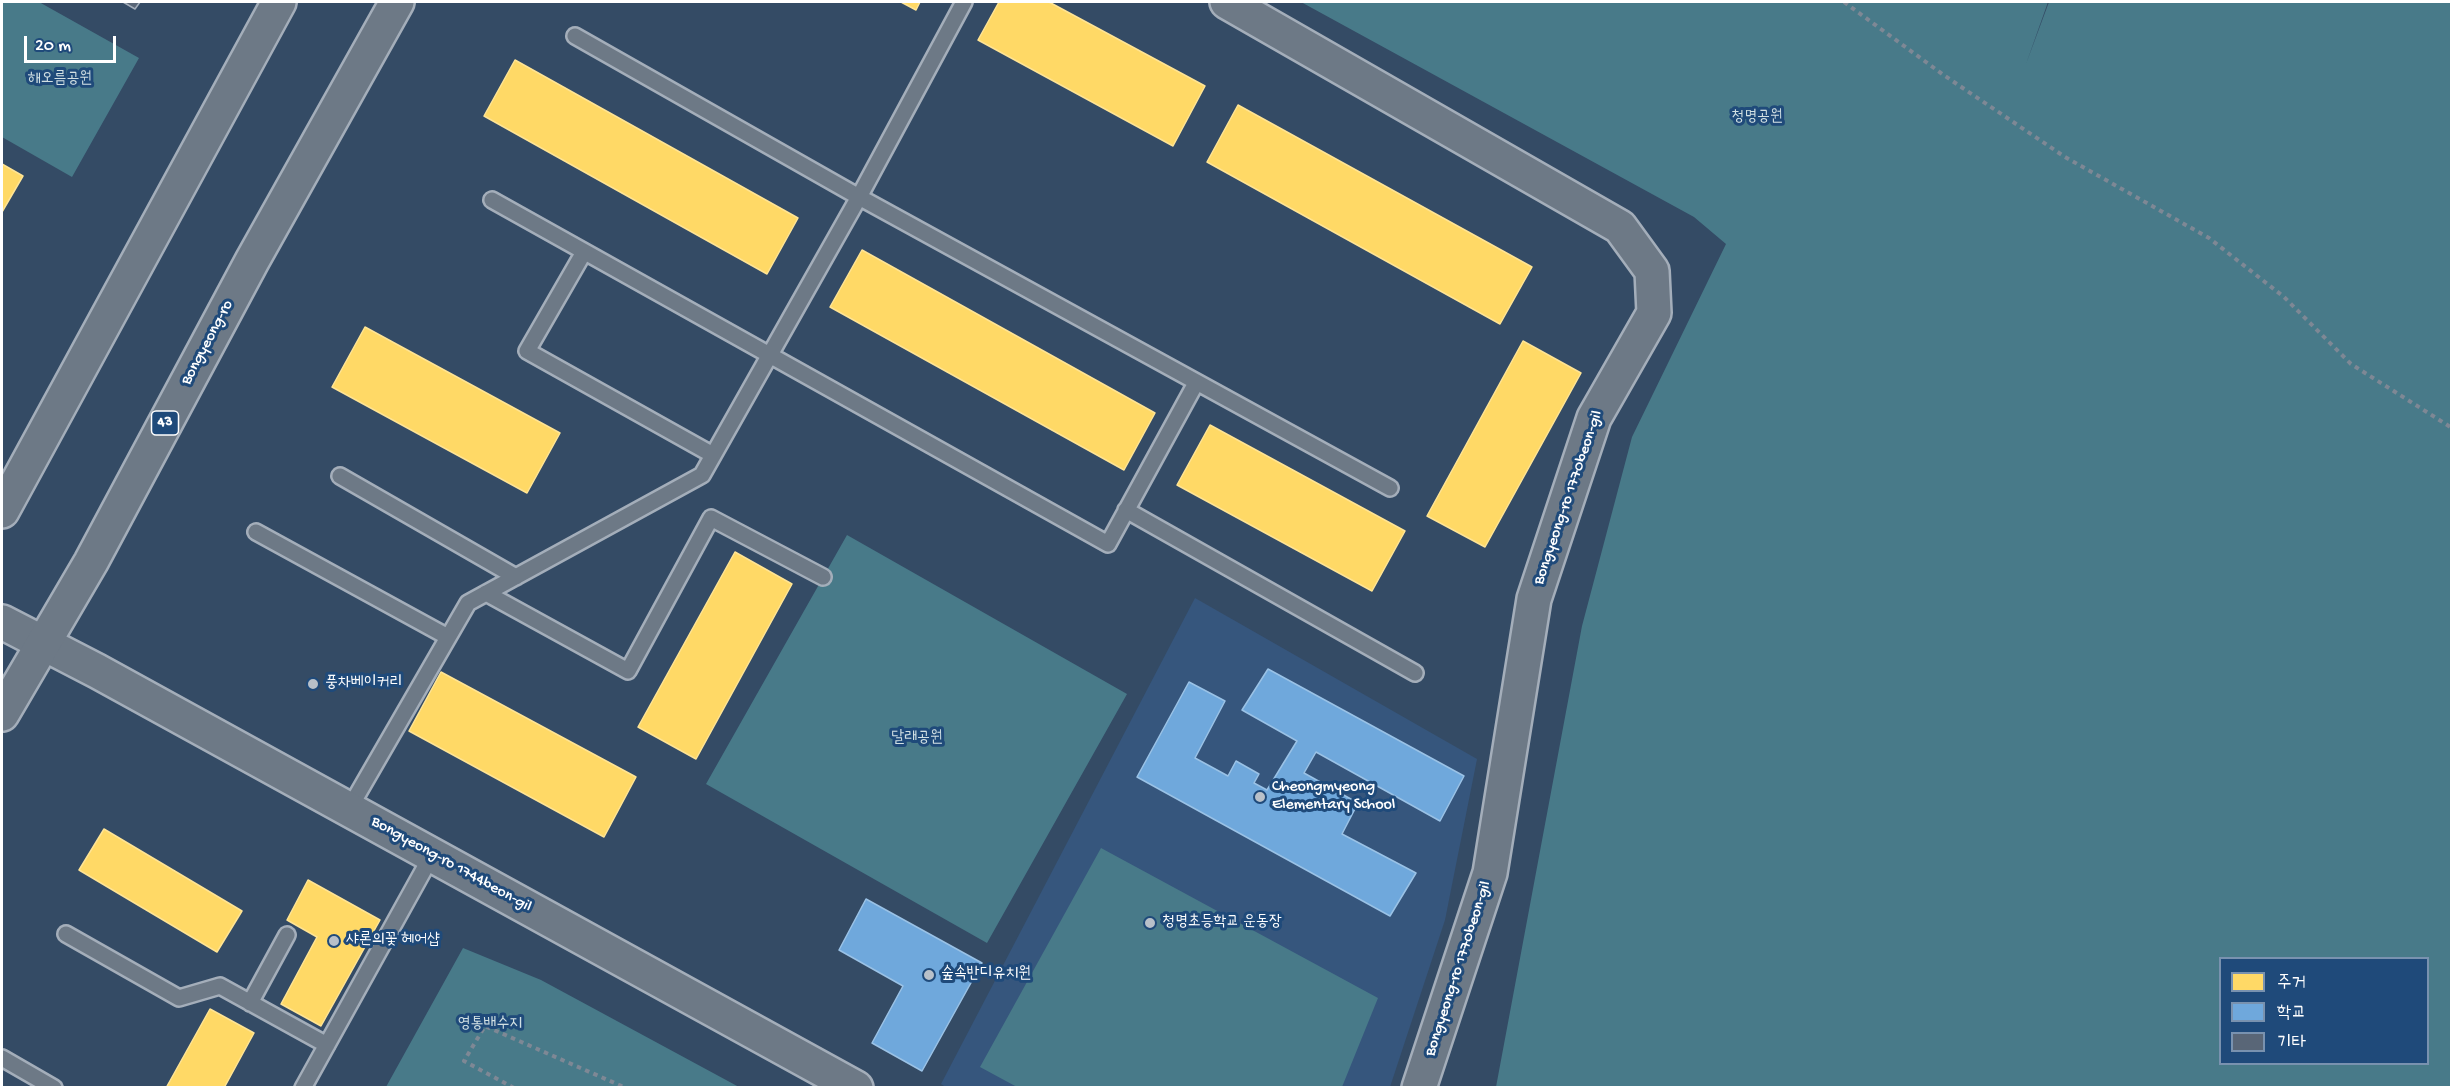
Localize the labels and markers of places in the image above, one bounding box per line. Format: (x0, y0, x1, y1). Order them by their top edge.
place label: 풍차베이커리 (325, 674, 402, 694)
marker: 풍차베이커리 (306, 677, 320, 691)
place label: Cheongmyeong Elementary School (1272, 778, 1395, 816)
marker: Cheongmyeong Elementary School (1253, 790, 1267, 804)
place label: 청명초등학교 운동장 (1162, 913, 1282, 933)
marker: 청명초등학교 운동장 (1143, 916, 1157, 930)
place label: 샤론의꽃 헤어샵 (346, 931, 440, 951)
marker: 샤론의꽃 헤어샵 (327, 934, 341, 948)
place label: 숲속반디유치원 (941, 965, 1031, 985)
marker: 숲속반디유치원 (922, 968, 936, 982)

